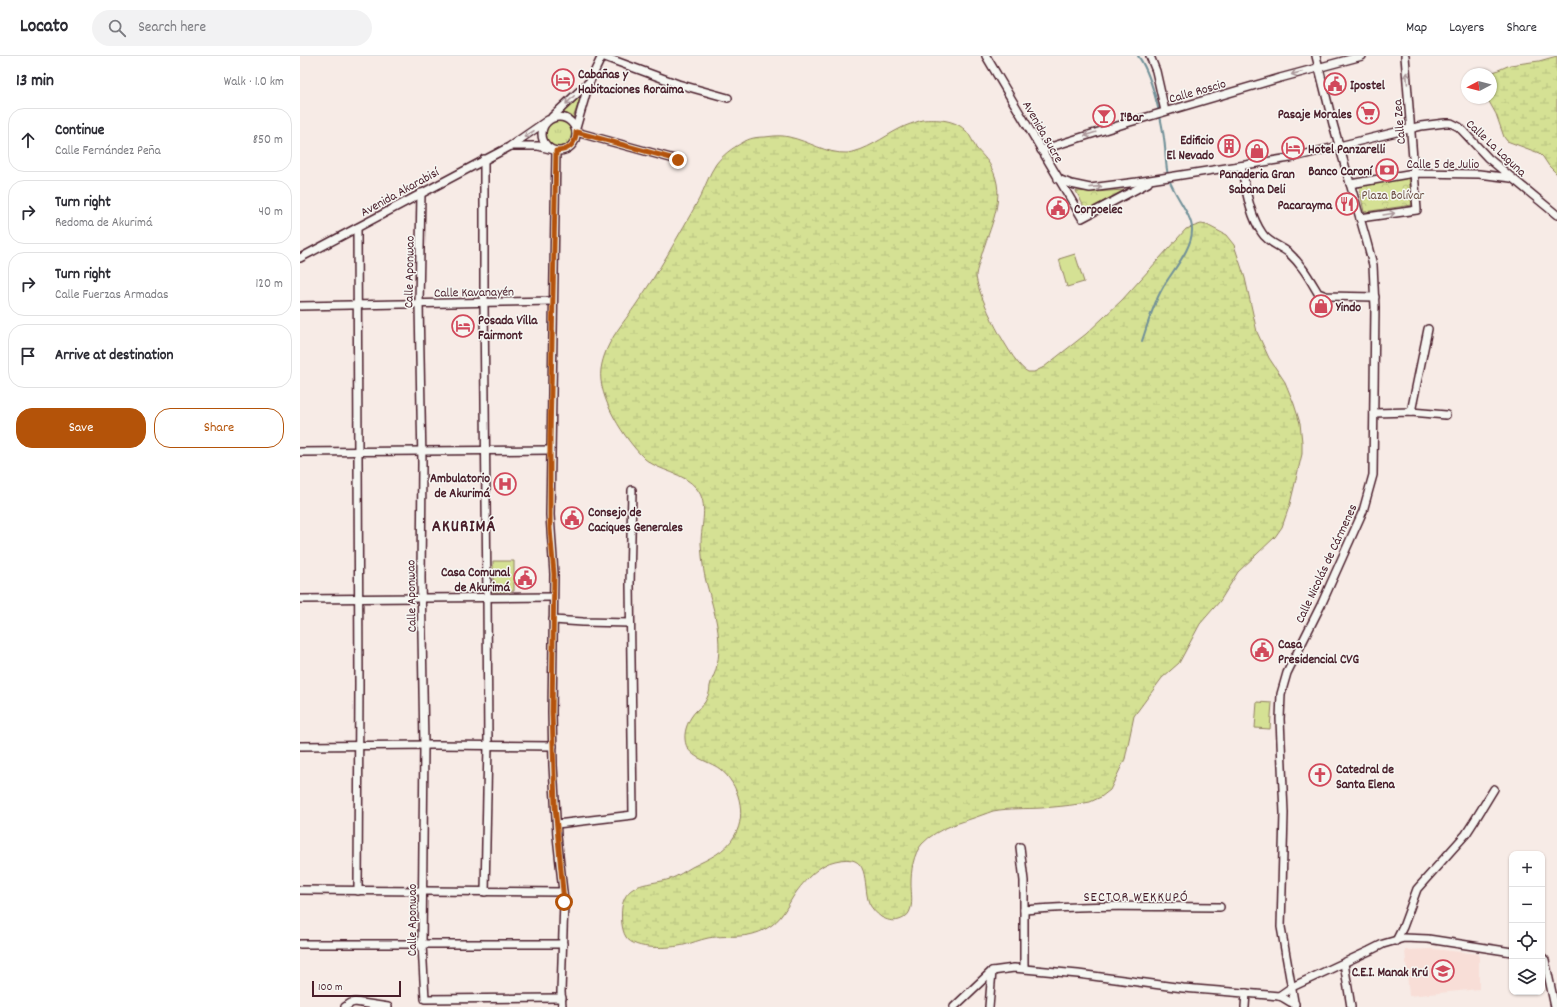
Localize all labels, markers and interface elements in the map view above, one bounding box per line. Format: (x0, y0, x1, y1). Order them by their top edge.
search box (92, 10, 372, 46)
text: Locato (20, 14, 68, 41)
icon: search (106, 17, 128, 39)
text: Search here (138, 17, 206, 39)
text: Map (1406, 18, 1427, 38)
text: Layers (1449, 18, 1484, 38)
text: Share (1506, 18, 1537, 38)
place label: Cabañas y Habitaciones Roraima (578, 66, 685, 100)
hotel icon: Cabañas y Habitaciones Roraima (550, 67, 576, 93)
north arrow (1461, 68, 1497, 104)
text: 13 min (16, 70, 54, 94)
one-way arrow (1291, 70, 1304, 77)
public building icon: Ipostel (1322, 71, 1348, 97)
one-way arrow (1403, 72, 1410, 85)
text: Walk · 1.0 km (224, 73, 284, 92)
street label: Calle Roscio (1167, 75, 1229, 110)
place label: Ipostel (1350, 77, 1386, 96)
one-way arrow (565, 95, 575, 105)
street label: Avenida Sucre (1016, 98, 1067, 167)
street label: Calle Zea (1389, 98, 1412, 145)
supermarket icon: Pasaje Morales (1355, 100, 1381, 126)
bar icon: I'Bar (1091, 103, 1117, 129)
place label: Pasaje Morales (1278, 106, 1353, 125)
place label: I'Bar (1120, 109, 1145, 128)
street label: Calle La Laguna (1461, 116, 1530, 183)
text: Continue (55, 120, 104, 142)
icon: ahead (17, 129, 39, 151)
one-way arrow (523, 129, 534, 138)
text: 850 m (253, 131, 283, 150)
one-way arrow (1084, 131, 1097, 138)
place label: Edificio El Nevado (1166, 132, 1214, 166)
building icon: Edificio El Nevado (1216, 133, 1242, 159)
hotel icon: Hotel Panzarelli (1280, 135, 1306, 161)
shop icon: Panaderia Gran Sabana Deli (1244, 138, 1270, 164)
place label: Hotel Panzarelli (1308, 141, 1386, 160)
text: Calle Fernández Peña (55, 142, 161, 161)
route end (669, 151, 687, 169)
street label: Calle 5 de Julio (1407, 156, 1480, 175)
bank icon: Banco Caroní (1374, 157, 1400, 183)
street label: Avenida Akarabisí (358, 163, 444, 223)
place label: Banco Caroní (1308, 163, 1374, 182)
place label: Panaderia Gran Sabana Deli (1219, 166, 1295, 200)
one-way arrow (1089, 183, 1102, 190)
park label: Plaza Bolívar (1362, 187, 1425, 206)
restaurant icon: Pacarayma (1334, 191, 1360, 217)
text: Turn right (55, 192, 111, 214)
public building icon: Corpoelec (1045, 195, 1071, 221)
place label: Pacarayma (1277, 197, 1333, 216)
icon: right (17, 201, 39, 223)
place label: Corpoelec (1074, 201, 1123, 220)
text: 40 m (259, 203, 283, 222)
one-way arrow (1382, 210, 1395, 218)
text: Redoma de Akurimá (55, 214, 152, 233)
street label: Calle Aponwao (400, 235, 421, 308)
text: Turn right (55, 264, 111, 286)
icon: right (17, 273, 39, 295)
text: 120 m (255, 275, 283, 294)
street label: Calle Kavanayén (434, 283, 514, 304)
text: Calle Fuerzas Armadas (55, 286, 168, 305)
shop icon: Yindo (1308, 293, 1334, 319)
place label: Yindo (1335, 299, 1361, 318)
place label: Posada Villa Fairmont (478, 312, 538, 346)
hotel icon: Posada Villa Fairmont (450, 313, 476, 339)
icon: arrive (17, 345, 39, 367)
text: Arrive at destination (55, 345, 173, 367)
button: Save (16, 408, 146, 448)
button: Share (154, 408, 284, 448)
place label: Ambulatorio de Akurimá (430, 470, 491, 504)
hospital icon: Ambulatorio de Akurimá (492, 471, 518, 497)
street label: Calle Nicolás de Cármenes (1291, 501, 1363, 627)
place label: Consejo de Caciques Generales (588, 504, 683, 538)
public building icon: Consejo de Caciques Generales (559, 505, 585, 531)
district label: AKURIMÁ (432, 516, 496, 540)
street label: Calle Aponwao (402, 559, 423, 632)
place label: Casa Comunal de Akurimá (441, 564, 511, 598)
public building icon: Casa Comunal de Akurimá (512, 565, 538, 591)
place label: Casa Presidencial CVG (1278, 636, 1360, 670)
public building icon: Casa Presidencial CVG (1249, 637, 1275, 663)
place label: Catedral de Santa Elena (1336, 761, 1395, 795)
church icon: Catedral de Santa Elena (1307, 762, 1333, 788)
map controls (1509, 851, 1545, 995)
button: + (1509, 851, 1545, 887)
street label: Calle Aponwao (404, 884, 423, 956)
button: − (1509, 887, 1545, 923)
district label: SECTOR WEKKUPÓ (1083, 888, 1189, 908)
route start (555, 893, 573, 911)
button: locate (1509, 923, 1545, 959)
school or university icon: C.E.I. Manak Krú (1430, 958, 1456, 984)
button: layers (1509, 959, 1545, 995)
place label: C.E.I. Manak Krú (1352, 964, 1428, 983)
scale bar (312, 979, 401, 998)
text: 100 m (318, 980, 342, 996)

